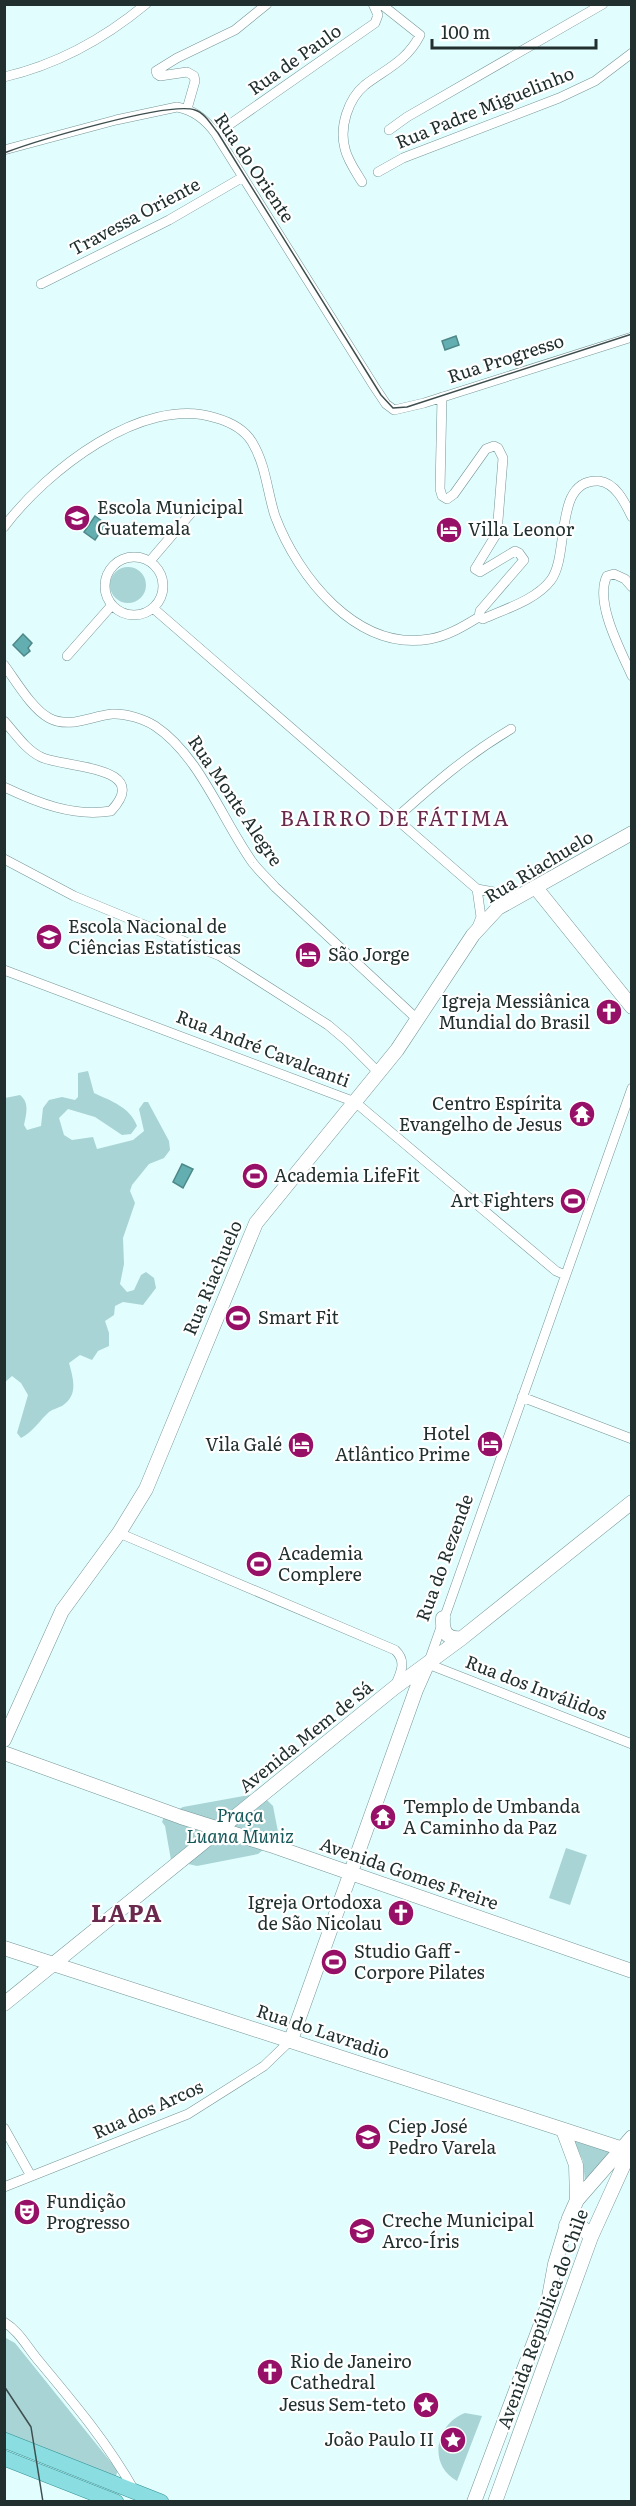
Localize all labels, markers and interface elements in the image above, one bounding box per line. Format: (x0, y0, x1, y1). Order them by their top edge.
scale bar (432, 12, 596, 50)
street label: Rua de Paulo (242, 17, 346, 101)
text: 100 m (441, 18, 490, 45)
street label: Rua Padre Miguelinho (391, 58, 578, 155)
street label: Rua do Oriente (208, 107, 302, 227)
street label: Travessa Oriente (64, 170, 204, 262)
street label: Rua Progresso (444, 326, 567, 389)
place label: Escola Municipal Guatemala (97, 493, 243, 541)
school or university icon: Escola Municipal Guatemala (62, 503, 92, 533)
hotel icon: Villa Leonor (434, 515, 464, 545)
place label: Villa Leonor (468, 515, 575, 542)
street label: Rua Monte Alegre (182, 729, 290, 871)
district label: BAIRRO DE FÁTIMA (280, 801, 510, 832)
street label: Rua Riachuelo (479, 823, 598, 909)
place label: Escola Nacional de Ciências Estatísticas (68, 912, 241, 960)
school or university icon: Escola Nacional de Ciências Estatísticas (34, 922, 64, 952)
hotel icon: São Jorge (293, 940, 323, 970)
place label: São Jorge (328, 940, 410, 967)
place label: Igreja Messiânica Mundial do Brasil (438, 987, 590, 1035)
church icon: Igreja Messiânica Mundial do Brasil (594, 997, 624, 1027)
street label: Rua André Cavalcanti (173, 1002, 354, 1093)
place label: Centro Espírita Evangelho de Jesus (399, 1089, 562, 1137)
temple icon: Centro Espírita Evangelho de Jesus (567, 1099, 597, 1129)
sports icon: Academia LifeFit (240, 1161, 270, 1191)
place label: Academia LifeFit (274, 1161, 421, 1188)
place label: Art Fighters (451, 1186, 554, 1213)
sports icon: Art Fighters (558, 1186, 588, 1216)
street label: Rua Riachuelo (175, 1216, 248, 1339)
sports icon: Smart Fit (223, 1303, 253, 1333)
place label: Smart Fit (258, 1303, 340, 1330)
place label: Hotel Atlântico Prime (335, 1419, 470, 1467)
hotel icon: Hotel Atlântico Prime (475, 1429, 505, 1459)
place label: Vila Galé (205, 1430, 282, 1457)
hotel icon: Vila Galé (286, 1430, 316, 1460)
street label: Rua do Rezende (408, 1490, 479, 1625)
place label: Academia Complere (278, 1539, 363, 1587)
sports icon: Academia Complere (244, 1549, 274, 1579)
street label: Rua dos Inválidos (462, 1647, 611, 1726)
street label: Avenida Mem de Sá (232, 1673, 378, 1798)
place label: Templo de Umbanda A Caminho da Paz (403, 1792, 580, 1840)
park label: Praça Luana Muniz (186, 1801, 294, 1849)
temple icon: Templo de Umbanda A Caminho da Paz (368, 1802, 398, 1832)
street label: Avenida Gomes Freire (317, 1829, 502, 1916)
place label: Igreja Ortodoxa de São Nicolau (247, 1888, 382, 1936)
district label: LAPA (91, 1894, 163, 1929)
church icon: Igreja Ortodoxa de São Nicolau (386, 1898, 416, 1928)
place label: Studio Gaff - Corpore Pilates (354, 1937, 485, 1985)
sports icon: Studio Gaff - Corpore Pilates (319, 1947, 349, 1977)
street label: Rua do Lavradio (253, 1996, 394, 2065)
street label: Rua dos Arcos (88, 2072, 207, 2145)
place label: Ciep José Pedro Varela (388, 2112, 497, 2160)
school or university icon: Ciep José Pedro Varela (353, 2122, 383, 2152)
place label: Fundição Progresso (46, 2187, 130, 2235)
theatre icon: Fundição Progresso (12, 2197, 42, 2227)
street label: Avenida República do Chile (489, 2205, 594, 2432)
place label: Creche Municipal Arco-Íris (382, 2206, 534, 2254)
school or university icon: Creche Municipal Arco-Íris (347, 2216, 377, 2246)
place label: Rio de Janeiro Cathedral (290, 2347, 412, 2395)
church icon: Rio de Janeiro Cathedral (255, 2357, 285, 2387)
place label: Jesus Sem-teto (279, 2390, 406, 2417)
place icon: Jesus Sem-teto (411, 2390, 441, 2420)
place label: João Paulo II (324, 2425, 434, 2452)
place icon: João Paulo II (438, 2425, 468, 2455)

